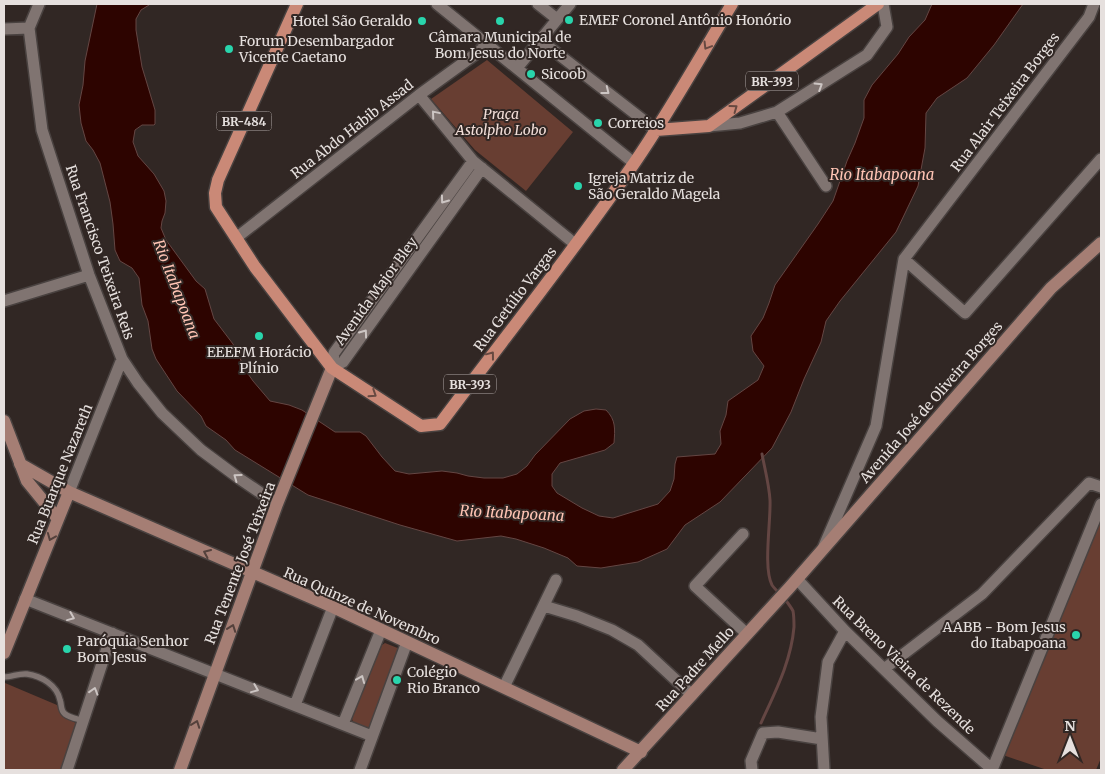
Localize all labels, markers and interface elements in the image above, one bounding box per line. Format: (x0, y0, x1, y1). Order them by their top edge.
place label: EMEF Coronel Antônio Honório (579, 11, 791, 29)
place label: Hotel São Geraldo (293, 12, 412, 30)
marker: EMEF Coronel Antônio Honório (563, 14, 575, 26)
marker: Hotel São Geraldo (416, 15, 428, 27)
marker: Câmara Municipal de Bom Jesus do Norte (494, 15, 506, 27)
place label: Câmara Municipal de Bom Jesus do Norte (429, 28, 571, 62)
street label: Rua Alair Teixeira Borges (947, 29, 1063, 175)
place label: Forum Desembargador Vicente Caetano (238, 32, 395, 66)
one-way arrow (703, 40, 713, 49)
marker: Forum Desembargador Vicente Caetano (223, 43, 235, 55)
place label: Sicoob (541, 65, 586, 83)
marker: Sicoob (525, 68, 537, 80)
road number: BR-393 (746, 72, 798, 90)
street label: Rua Abdo Habib Assad (287, 75, 417, 182)
one-way arrow (813, 82, 822, 92)
one-way arrow (600, 86, 609, 94)
park label: Praça Astolpho Lobo (455, 105, 547, 139)
one-way arrow (728, 105, 737, 115)
one-way arrow (431, 111, 440, 120)
road number: BR-484 (216, 112, 272, 130)
place label: Correios (608, 114, 664, 132)
marker: Correios (592, 117, 604, 129)
street label: Rua Francisco Teixeira Reis (62, 162, 138, 342)
water label: Rio Itabapoana (830, 165, 934, 184)
place label: Igreja Matriz de São Geraldo Magela (588, 169, 721, 203)
marker: Igreja Matriz de São Geraldo Magela (572, 180, 584, 192)
one-way arrow (442, 194, 450, 203)
street label: Avenida Major Bley (330, 233, 422, 349)
water label: Rio Itabapoana (149, 237, 205, 341)
street label: Rua Getúlio Vargas (470, 243, 560, 355)
street label: Avenida José de Oliveira Borges (855, 317, 1006, 487)
one-way arrow (358, 329, 367, 338)
marker: EEEFM Horácio Plínio (253, 330, 265, 342)
place label: EEEFM Horácio Plínio (207, 343, 311, 377)
one-way arrow (486, 352, 494, 361)
road number: BR-393 (444, 374, 496, 394)
one-way arrow (367, 388, 376, 397)
street label: Rua Buarque Nazareth (24, 401, 96, 547)
one-way arrow (233, 474, 243, 483)
street label: Rua Tenente José Teixeira (201, 479, 279, 647)
water label: Rio Itabapoana (459, 501, 565, 525)
one-way arrow (46, 532, 57, 541)
one-way arrow (203, 549, 212, 560)
street label: Rua Quinze de Novembro (281, 563, 443, 649)
street label: Rua Breno Vieira de Rezende (829, 592, 979, 738)
one-way arrow (66, 611, 74, 621)
place label: AABB - Bom Jesus do Itabapoana (942, 618, 1066, 652)
street label: Rua Padre Mello (652, 623, 738, 715)
one-way arrow (226, 624, 236, 633)
marker: AABB - Bom Jesus do Itabapoana (1070, 629, 1082, 641)
place label: Paróquia Senhor Bom Jesus (77, 632, 189, 666)
marker: Paróquia Senhor Bom Jesus (61, 643, 73, 655)
place label: Colégio Rio Branco (407, 663, 480, 697)
marker: Colégio Rio Branco (391, 674, 403, 686)
one-way arrow (355, 675, 366, 684)
one-way arrow (250, 683, 259, 694)
one-way arrow (88, 687, 98, 695)
north arrow (1045, 714, 1095, 764)
text: N (1064, 717, 1076, 735)
one-way arrow (190, 721, 200, 729)

